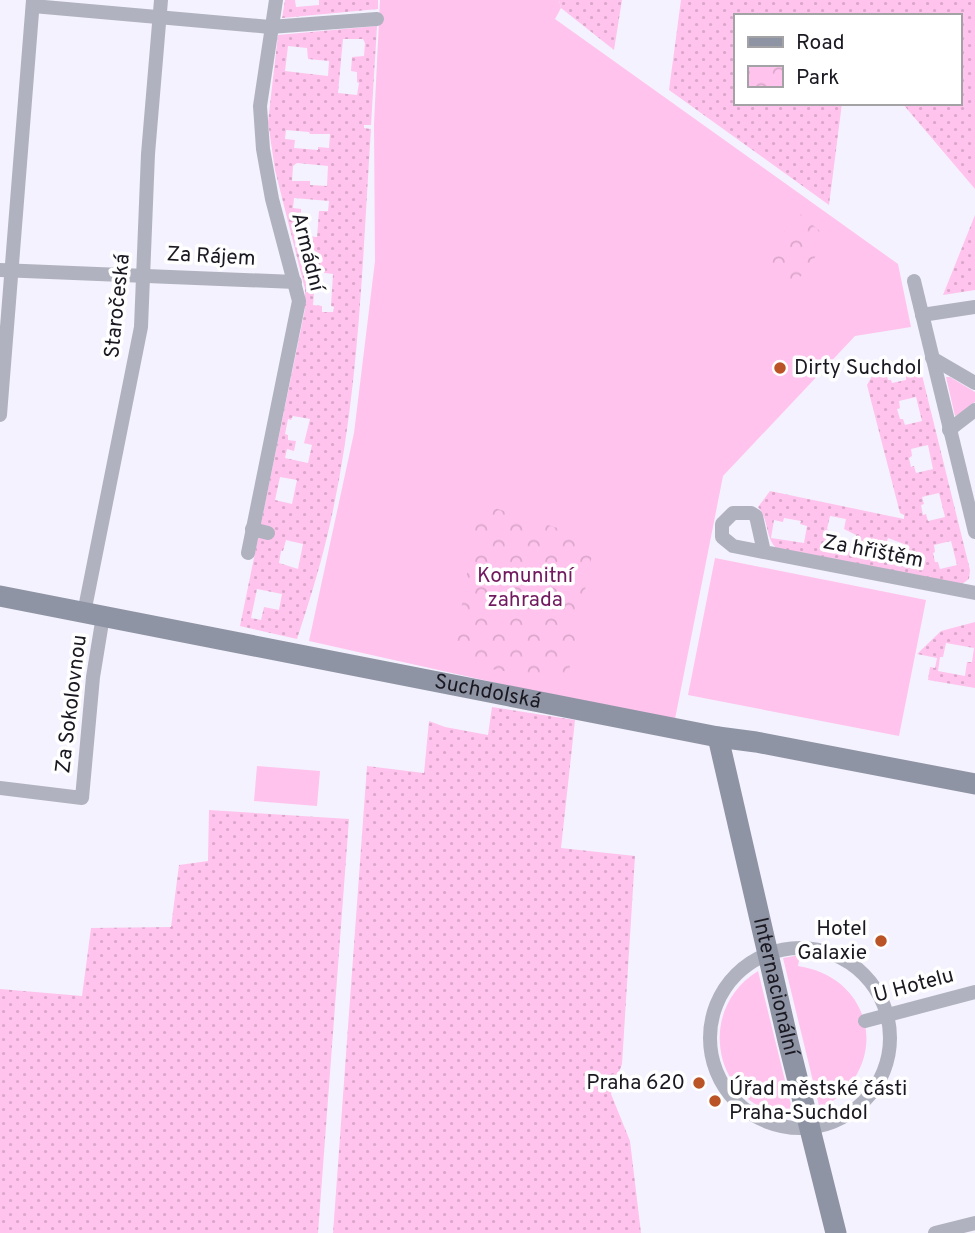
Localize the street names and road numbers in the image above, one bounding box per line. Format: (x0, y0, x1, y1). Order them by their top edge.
street label: Armádní (284, 210, 330, 296)
street label: Za Rájem (166, 241, 256, 273)
street label: Staročeská (99, 252, 137, 360)
street label: Za hřištěm (821, 529, 925, 575)
street label: Za Sokolovnou (50, 633, 94, 775)
street label: Suchdolská (432, 668, 543, 715)
street label: Internacionální (746, 915, 805, 1060)
street label: U Hotelu (871, 962, 957, 1010)

